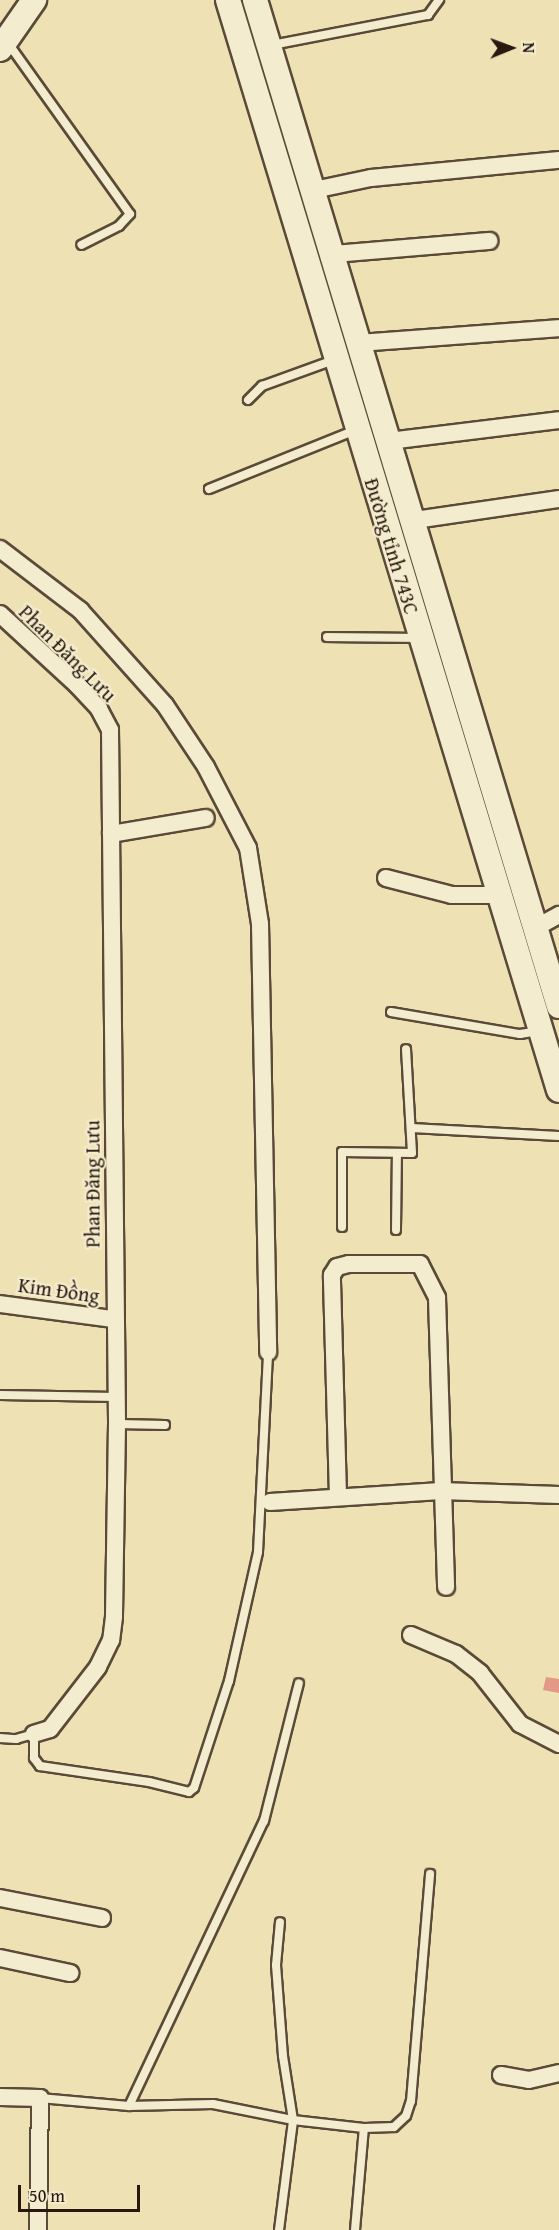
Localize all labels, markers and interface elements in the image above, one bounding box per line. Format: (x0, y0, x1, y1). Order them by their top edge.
north arrow (481, 18, 541, 78)
text: N (517, 42, 541, 53)
street label: Đường tỉnh 743C (360, 475, 424, 617)
street label: Phan Đăng Lưu (14, 599, 122, 707)
street label: Phan Đăng Lưu (80, 1120, 104, 1248)
street label: Kim Đồng (17, 1272, 101, 1308)
scale bar (21, 2173, 142, 2211)
text: 50 m (29, 2182, 65, 2209)

